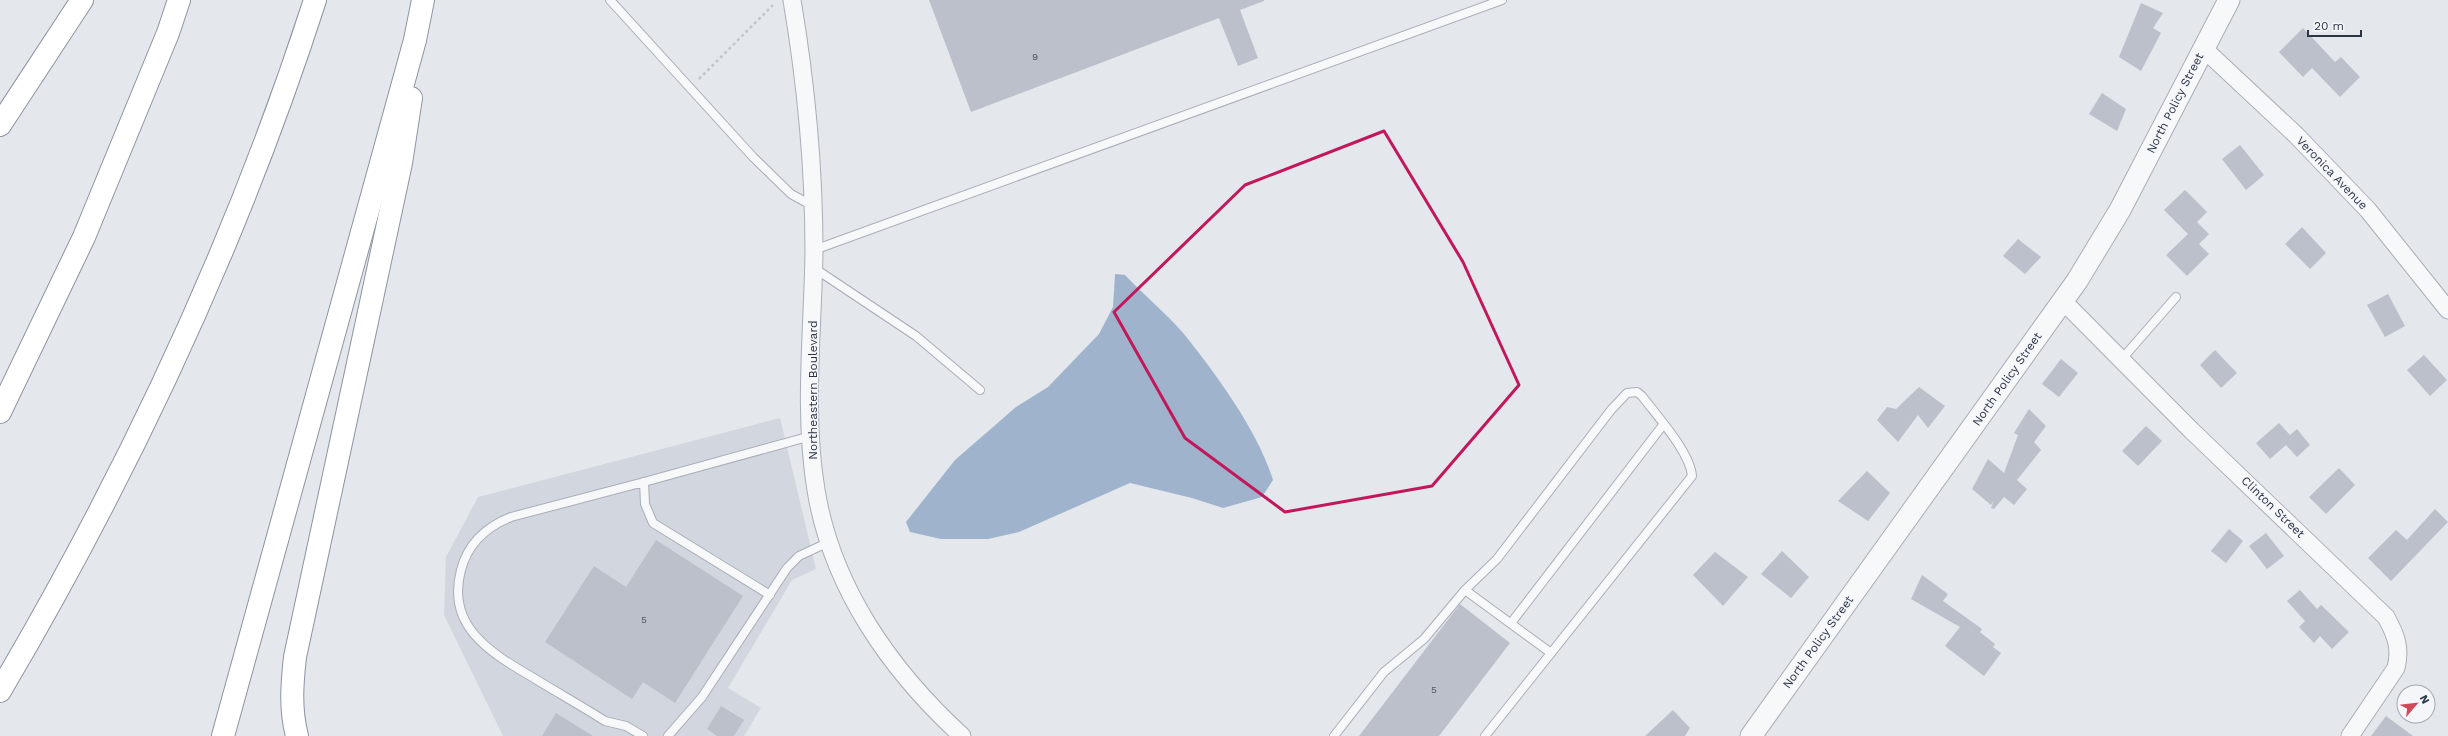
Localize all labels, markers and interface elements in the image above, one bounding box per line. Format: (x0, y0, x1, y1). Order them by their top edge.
scale bar (2308, 12, 2361, 38)
text: 20 m (2314, 19, 2344, 33)
street label: North Policy Street (2144, 50, 2206, 156)
house number: 9 (1032, 51, 1038, 62)
street label: Veronica Avenue (2294, 134, 2370, 212)
street label: Northeastern Boulevard (806, 320, 820, 460)
street label: North Policy Street (1969, 330, 2045, 428)
street label: Clinton Street (2239, 473, 2307, 541)
street label: North Policy Street (1780, 593, 1856, 691)
house number: 5 (641, 614, 647, 625)
house number: 5 (1431, 684, 1437, 695)
north arrow (2396, 684, 2436, 724)
text: N (2417, 693, 2432, 706)

